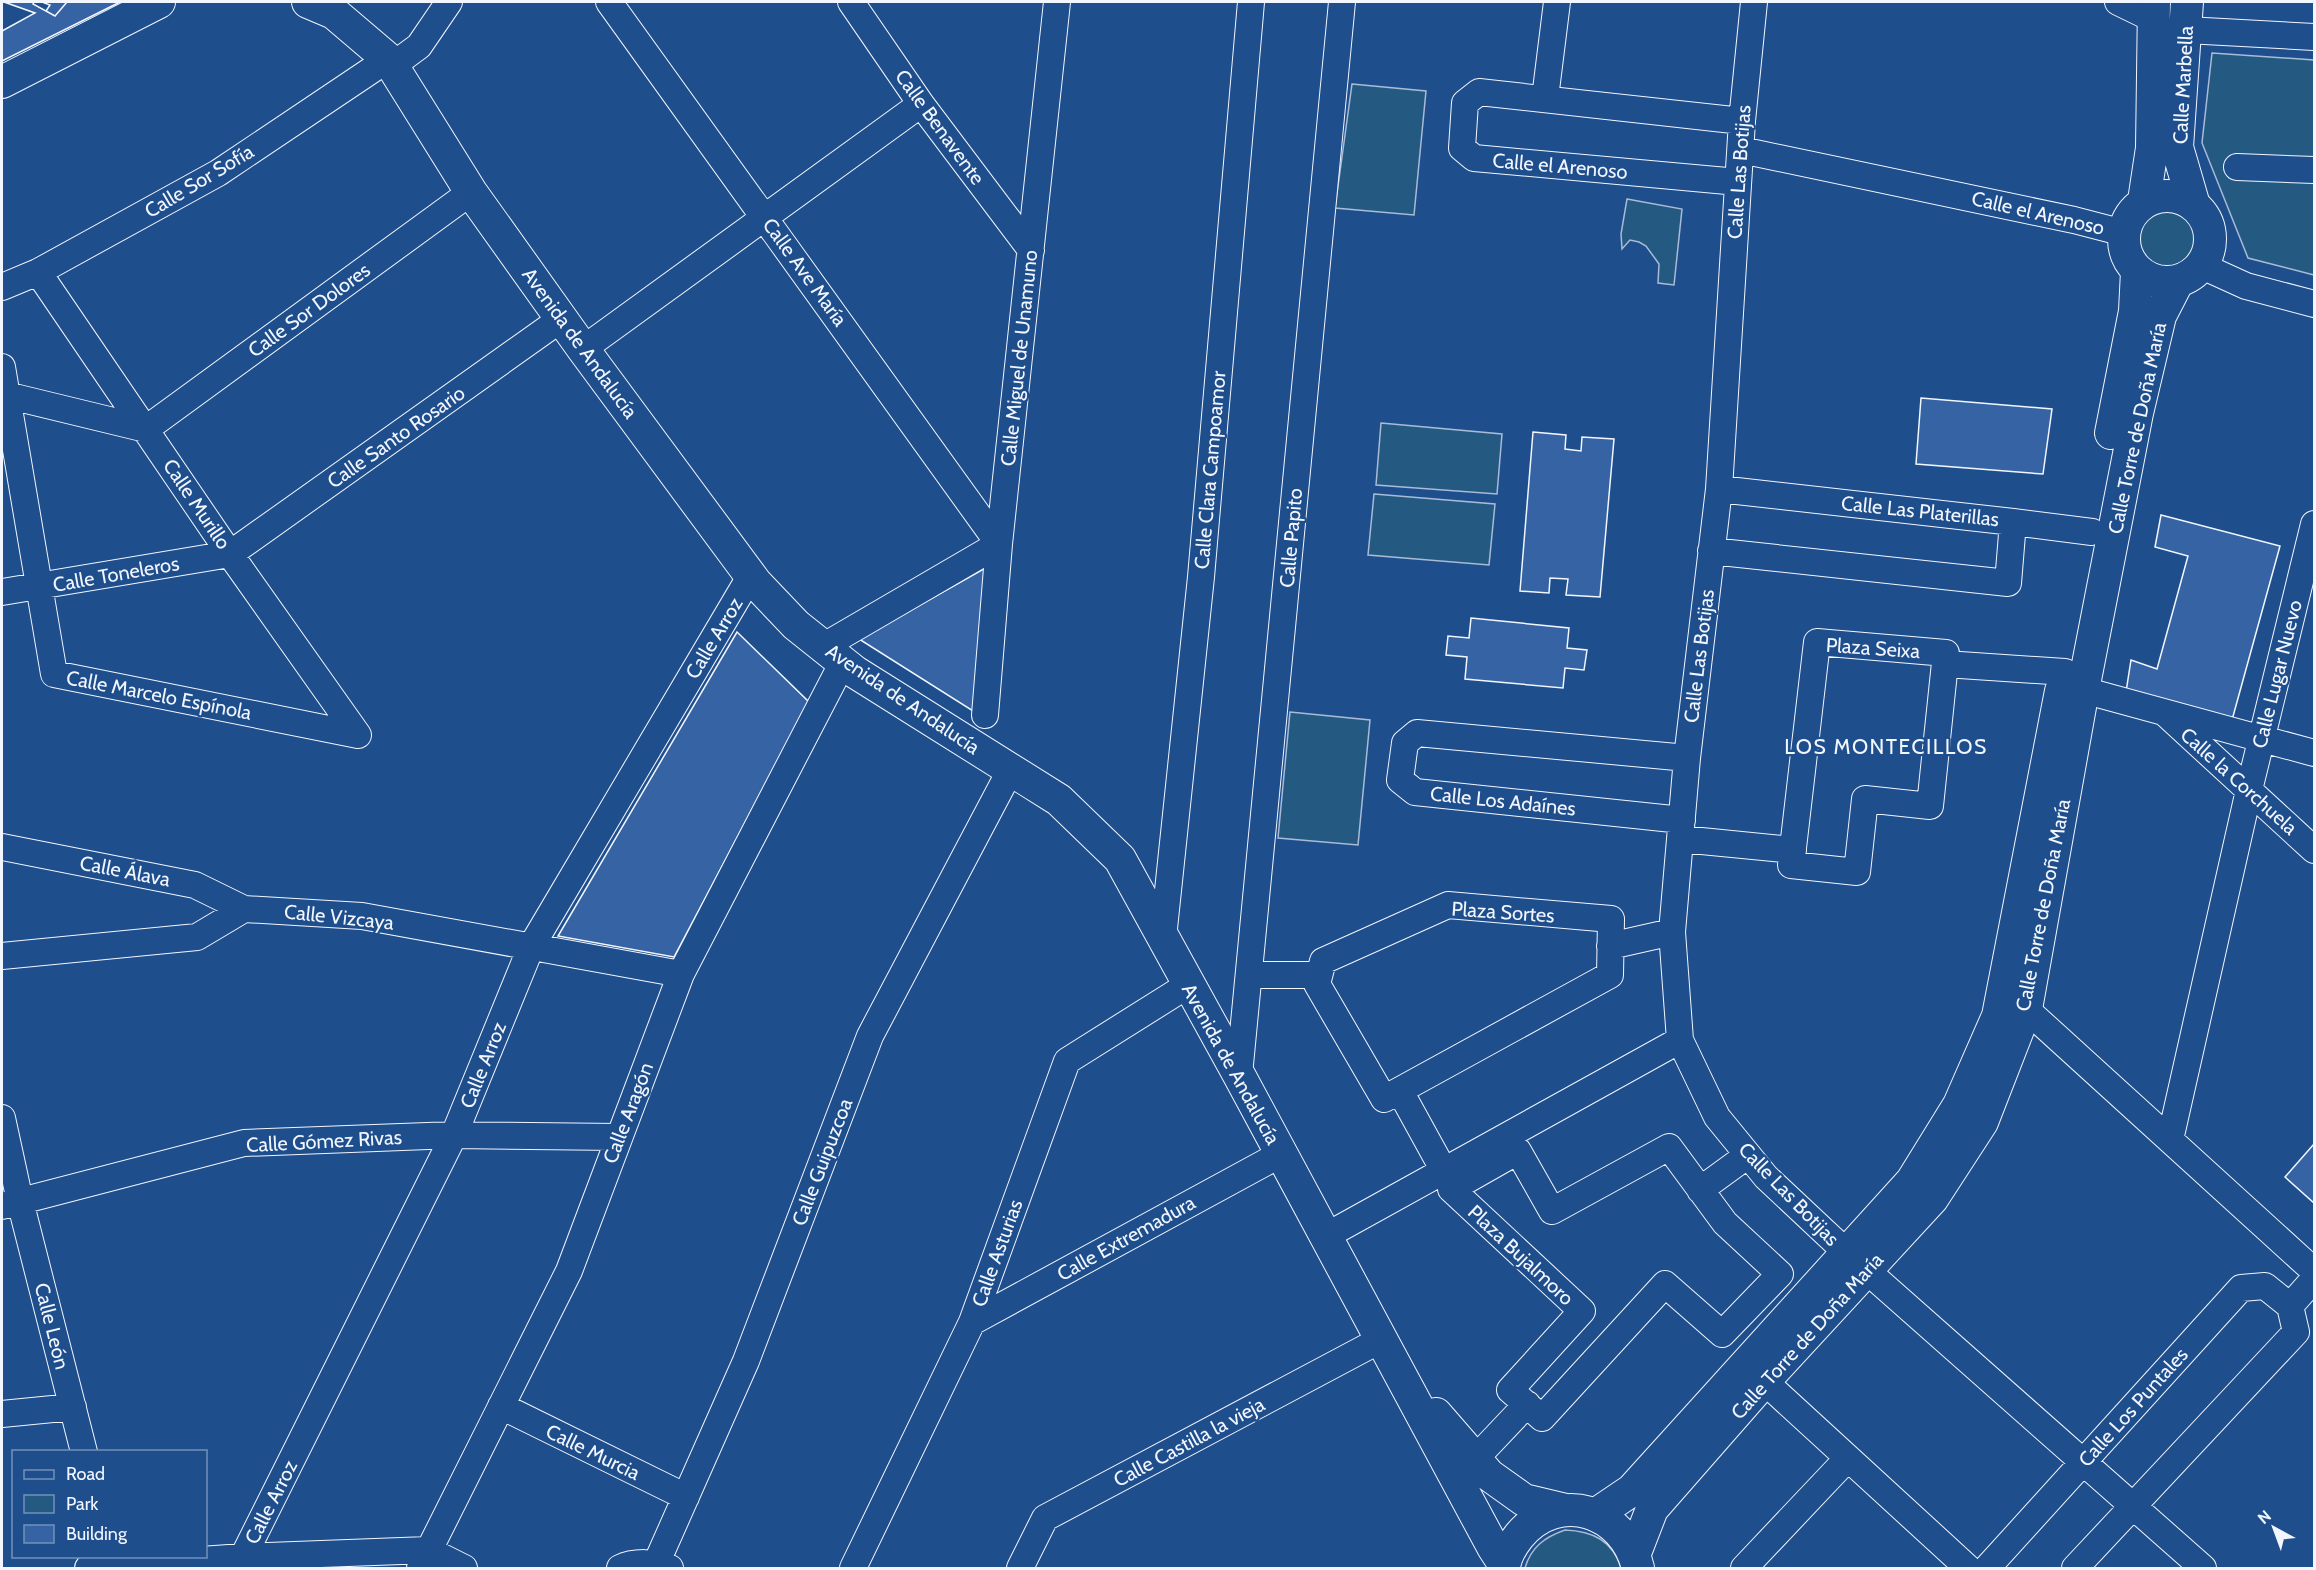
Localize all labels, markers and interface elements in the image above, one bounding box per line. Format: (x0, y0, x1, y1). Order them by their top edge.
street label: Calle Marbella (2168, 25, 2198, 145)
street label: Calle Benavente (890, 65, 990, 189)
street label: Calle Las Botijas (1722, 104, 1756, 240)
street label: Calle Sor Sofía (140, 139, 258, 223)
street label: Calle el Arenoso (1491, 148, 1629, 184)
street label: Calle el Arenoso (1969, 186, 2107, 240)
street label: Calle Ave María (758, 213, 853, 331)
street label: Calle Miguel de Unamuno (996, 249, 1042, 467)
street label: Calle Sor Dolores (243, 258, 375, 362)
street label: Avenida de Andalucía (517, 263, 643, 423)
street label: Calle Torre de Doña María (2103, 320, 2171, 536)
street label: Calle Clara Campoamor (1189, 369, 1231, 570)
street label: Calle Santo Rosario (323, 381, 469, 493)
street label: Calle Murillo (158, 454, 236, 554)
street label: Calle Papito (1275, 487, 1307, 589)
street label: Calle Las Platerillas (1840, 491, 2000, 531)
street label: Calle Toneleros (51, 551, 181, 597)
street label: Calle Las Botijas (1679, 588, 1719, 724)
street label: Calle Arroz (680, 593, 748, 683)
street label: Calle Lugar Nuevo (2247, 597, 2307, 751)
street label: Plaza Seixa (1825, 633, 1921, 663)
street label: Avenida de Andalucía (822, 639, 985, 760)
street label: Calle Marcelo Espínola (64, 665, 254, 725)
street label: Calle la Corchuela (2176, 722, 2303, 840)
district label: LOS MONTECILLOS (1784, 734, 1988, 759)
street label: Calle Los Adaínes (1429, 781, 1577, 821)
street label: Calle Torre de Doña María (2011, 796, 2075, 1013)
street label: Calle Álava (78, 850, 173, 892)
street label: Plaza Sortes (1451, 896, 1555, 928)
street label: Calle Vizcaya (283, 899, 396, 935)
street label: Avenida de Andalucía (1177, 979, 1285, 1149)
street label: Calle Arroz (455, 1018, 511, 1112)
street label: Calle Aragón (598, 1059, 658, 1167)
street label: Calle Guipuzcoa (787, 1095, 857, 1229)
street label: Calle Gómez Rivas (246, 1125, 402, 1157)
street label: Calle Las Botijas (1734, 1137, 1844, 1251)
street label: Calle Extremadura (1053, 1190, 1200, 1286)
street label: Calle Asturias (967, 1196, 1027, 1310)
street label: Plaza Bujalmoro (1463, 1200, 1579, 1310)
street label: Calle Torre de Doña María (1726, 1248, 1888, 1424)
street label: Calle León (30, 1280, 74, 1372)
street label: Calle Los Puntales (2073, 1343, 2193, 1471)
street label: Calle Castilla la vieja (1109, 1392, 1269, 1492)
street label: Calle Murcia (542, 1419, 644, 1485)
legend (12, 1450, 207, 1558)
street label: Calle Arroz (240, 1456, 302, 1548)
text: Road (66, 1463, 105, 1485)
text: Park (66, 1493, 99, 1515)
north arrow (2244, 1498, 2304, 1558)
text: N (2254, 1506, 2275, 1528)
text: Building (66, 1523, 128, 1545)

